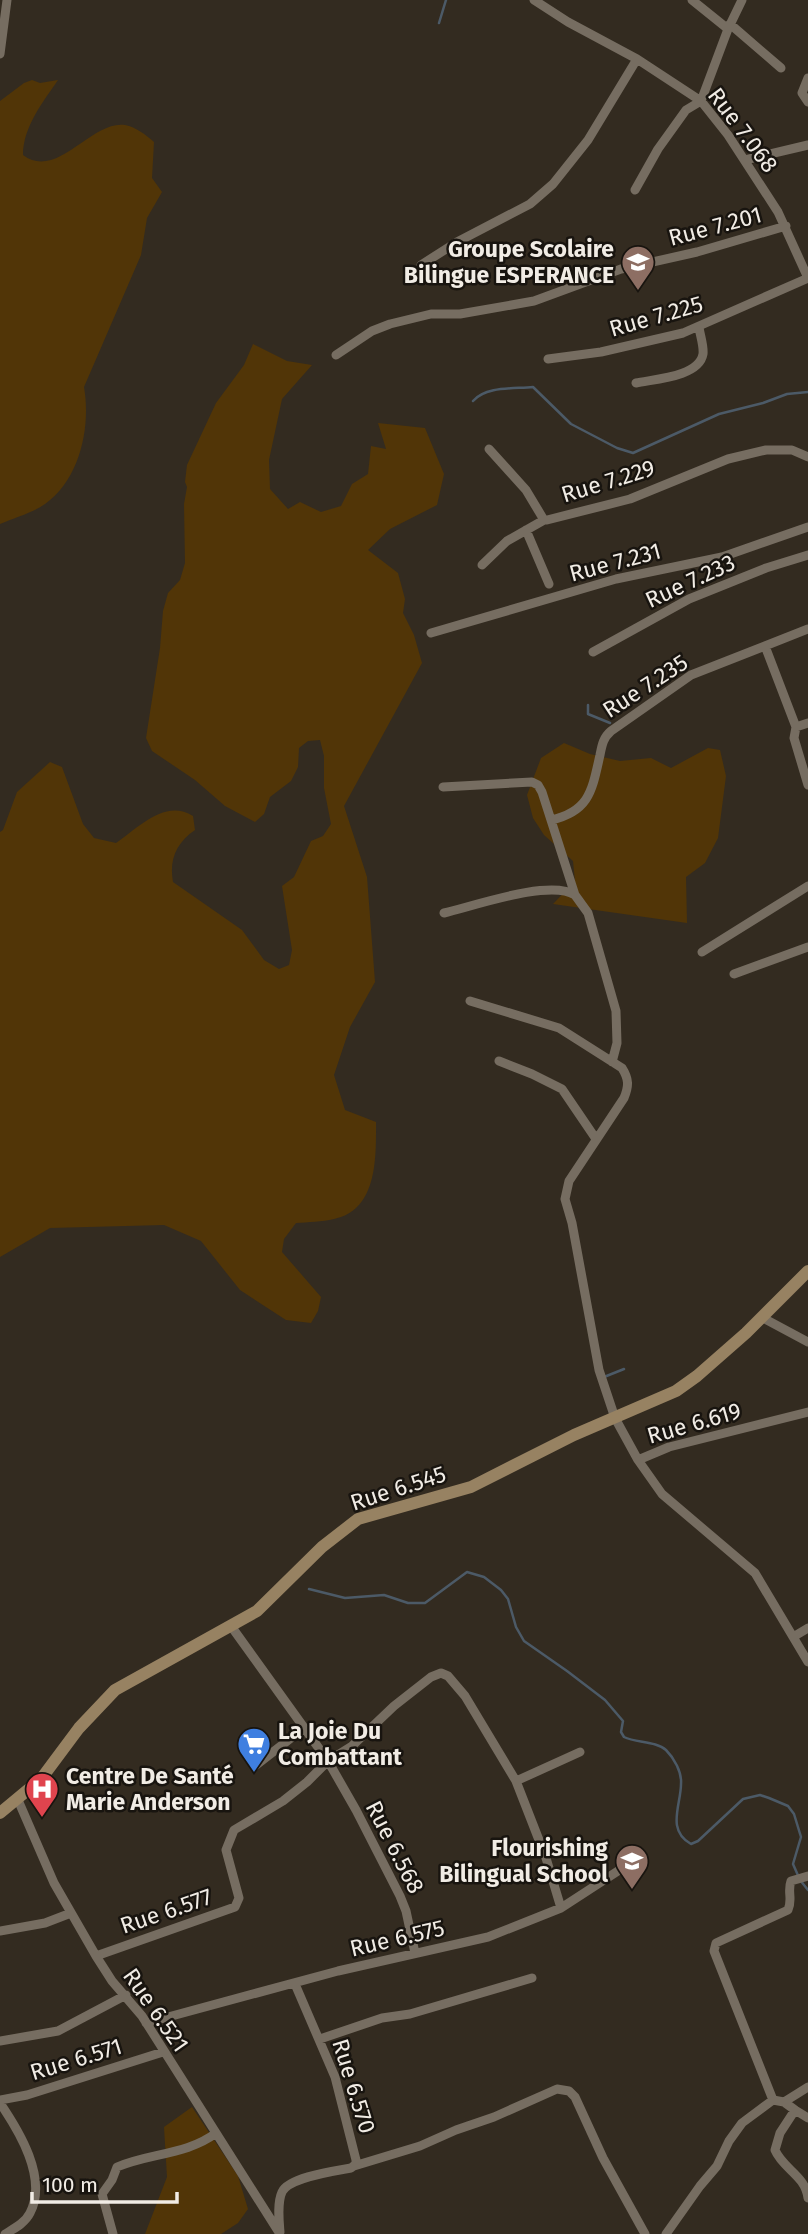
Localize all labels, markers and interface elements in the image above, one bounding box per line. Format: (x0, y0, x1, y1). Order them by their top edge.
street label: Rue 7.068 (702, 82, 784, 178)
street label: Rue 7.201 (665, 200, 765, 252)
place label: Groupe Scolaire Bilingue ESPERANCE (404, 235, 614, 289)
school or university icon: Groupe Scolaire Bilingue ESPERANCE (619, 243, 657, 292)
street label: Rue 7.225 (606, 289, 706, 343)
street label: Rue 7.229 (558, 454, 658, 508)
street label: Rue 7.231 (566, 536, 664, 588)
street label: Rue 7.233 (641, 548, 739, 614)
street label: Rue 7.235 (597, 648, 693, 724)
street label: Rue 6.619 (644, 1396, 744, 1450)
street label: Rue 6.545 (347, 1459, 449, 1517)
place label: La Joie Du Combattant (278, 1717, 403, 1771)
supermarket icon: La Joie Du Combattant (235, 1725, 273, 1774)
place label: Centre De Santé Marie Anderson (66, 1762, 234, 1816)
hospital icon: Centre De Santé Marie Anderson (23, 1770, 61, 1819)
street label: Rue 6.568 (360, 1796, 430, 1898)
place label: Flourishing Bilingual School (439, 1834, 608, 1888)
school or university icon: Flourishing Bilingual School (613, 1842, 651, 1891)
street label: Rue 6.577 (116, 1882, 216, 1940)
street label: Rue 6.575 (347, 1914, 447, 1962)
street label: Rue 6.521 (117, 1963, 195, 2057)
street label: Rue 6.571 (27, 2032, 125, 2086)
street label: Rue 6.570 (326, 2035, 382, 2137)
scale bar (32, 2160, 177, 2204)
text: 100 m (42, 2172, 98, 2198)

